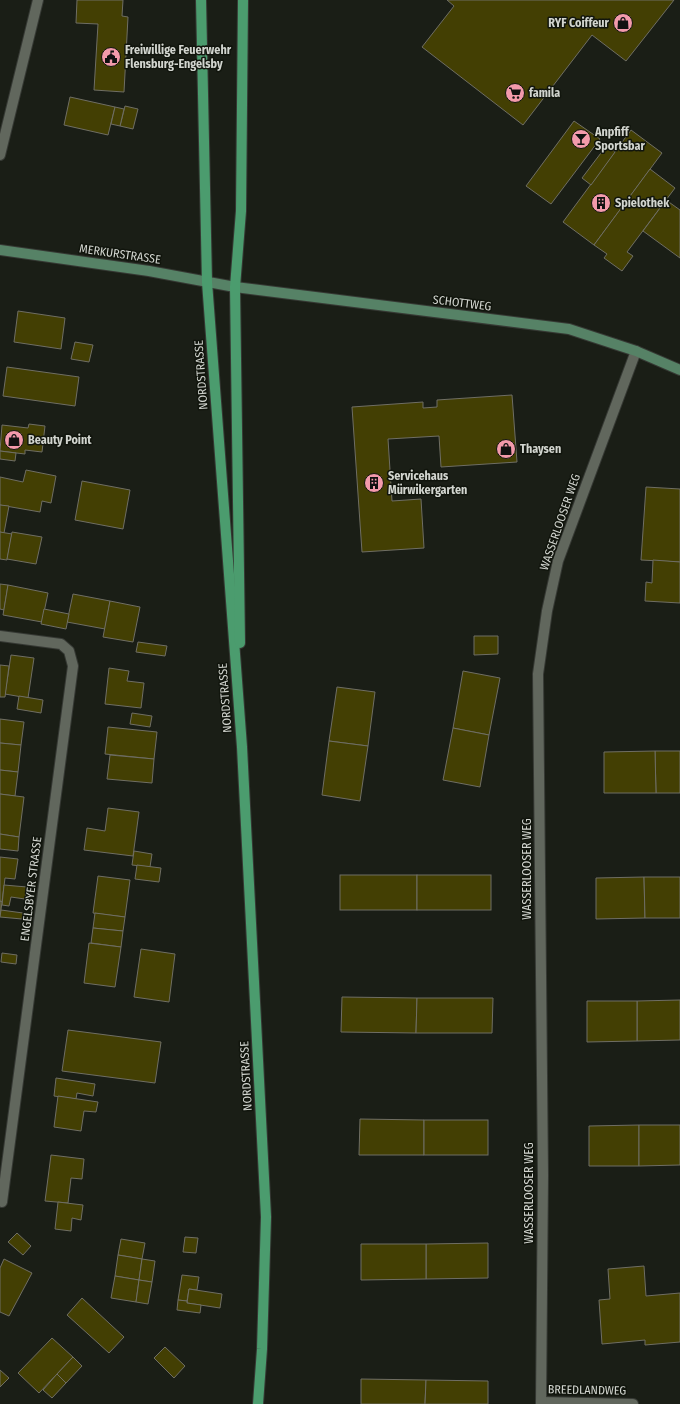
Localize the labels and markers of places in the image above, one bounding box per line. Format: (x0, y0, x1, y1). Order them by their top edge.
shop icon: RYF Coiffeur (612, 12, 634, 34)
place label: RYF Coiffeur (548, 16, 610, 30)
place label: Freiwillige Feuerwehr Flensburg-Engelsby (125, 43, 232, 71)
public building icon: Freiwillige Feuerwehr Flensburg-Engelsby (100, 46, 122, 68)
supermarket icon: famila (504, 82, 526, 104)
place label: famila (529, 86, 560, 100)
place label: Anpfiff Sportsbar (594, 125, 645, 153)
bar icon: Anpfiff Sportsbar (570, 128, 592, 150)
building icon: Spielothek (590, 192, 612, 214)
place label: Spielothek (615, 196, 670, 210)
shop icon: Beauty Point (3, 429, 25, 451)
place label: Beauty Point (28, 433, 92, 447)
shop icon: Thaysen (495, 438, 517, 460)
place label: Thaysen (520, 442, 561, 456)
place label: Servicehaus Mürwikergarten (388, 469, 467, 497)
building icon: Servicehaus Mürwikergarten (363, 472, 385, 494)

